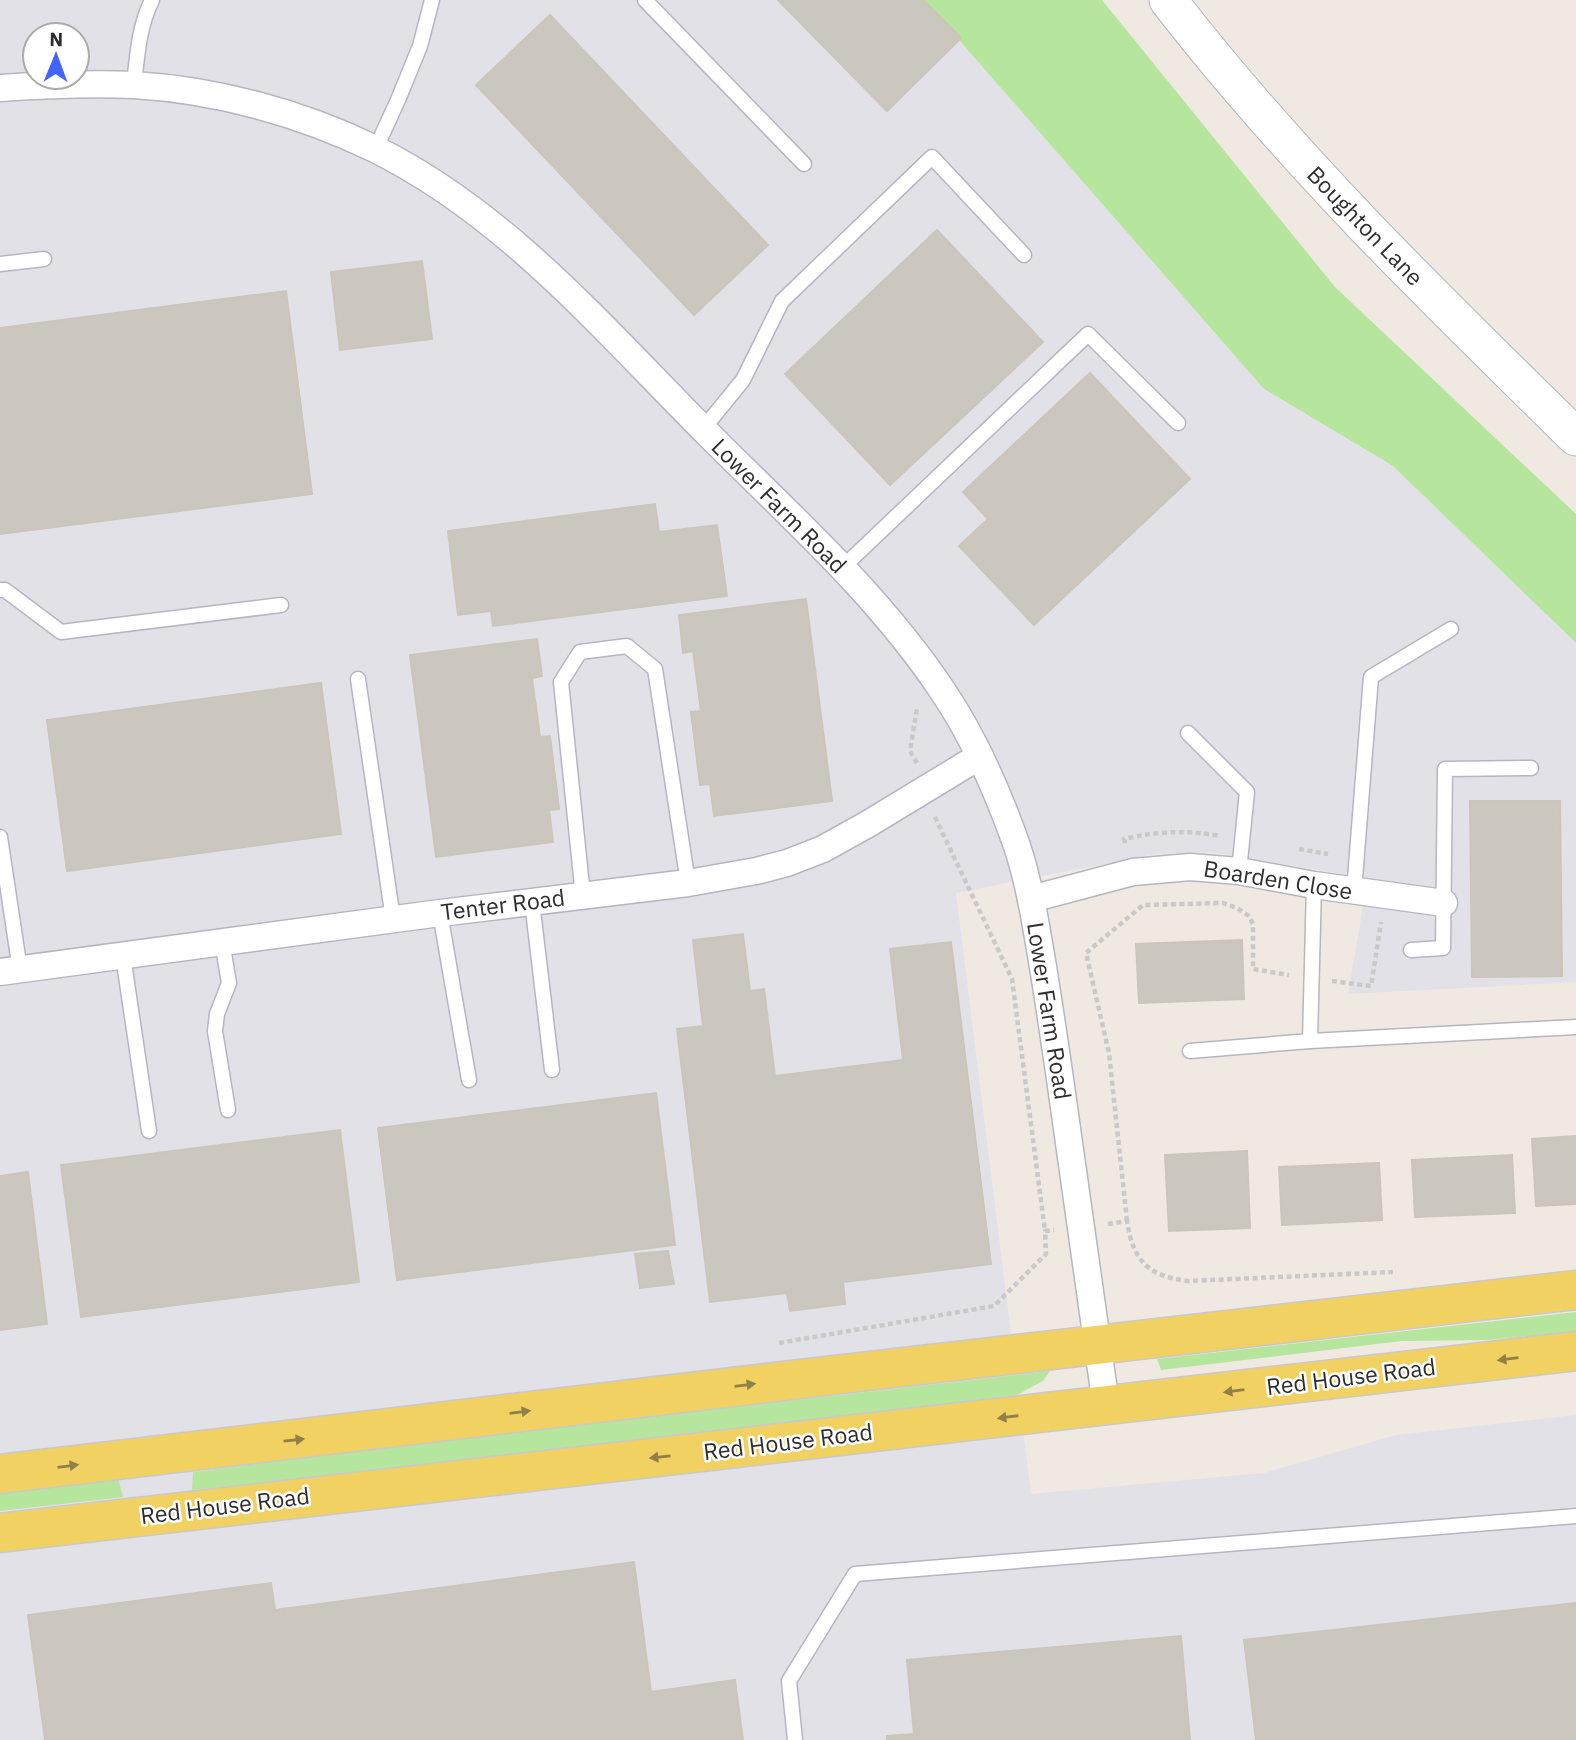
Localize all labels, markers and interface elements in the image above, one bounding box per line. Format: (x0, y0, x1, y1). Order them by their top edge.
north arrow (21, 21, 91, 91)
text: N (49, 27, 63, 51)
street label: Boughton Lane (1301, 159, 1430, 291)
street label: Lower Farm Road (706, 431, 854, 579)
street label: Boarden Close (1202, 852, 1355, 906)
street label: Tenter Road (439, 882, 567, 926)
street label: Lower Farm Road (1021, 920, 1079, 1102)
street label: Red House Road (1265, 1351, 1437, 1401)
one-way arrow (1497, 1354, 1519, 1365)
one-way arrow (735, 1380, 757, 1391)
one-way arrow (1222, 1385, 1244, 1396)
one-way arrow (509, 1407, 531, 1418)
one-way arrow (996, 1411, 1018, 1422)
street label: Red House Road (702, 1416, 874, 1466)
one-way arrow (283, 1434, 305, 1445)
one-way arrow (649, 1452, 671, 1463)
one-way arrow (57, 1460, 79, 1471)
street label: Red House Road (139, 1480, 311, 1530)

